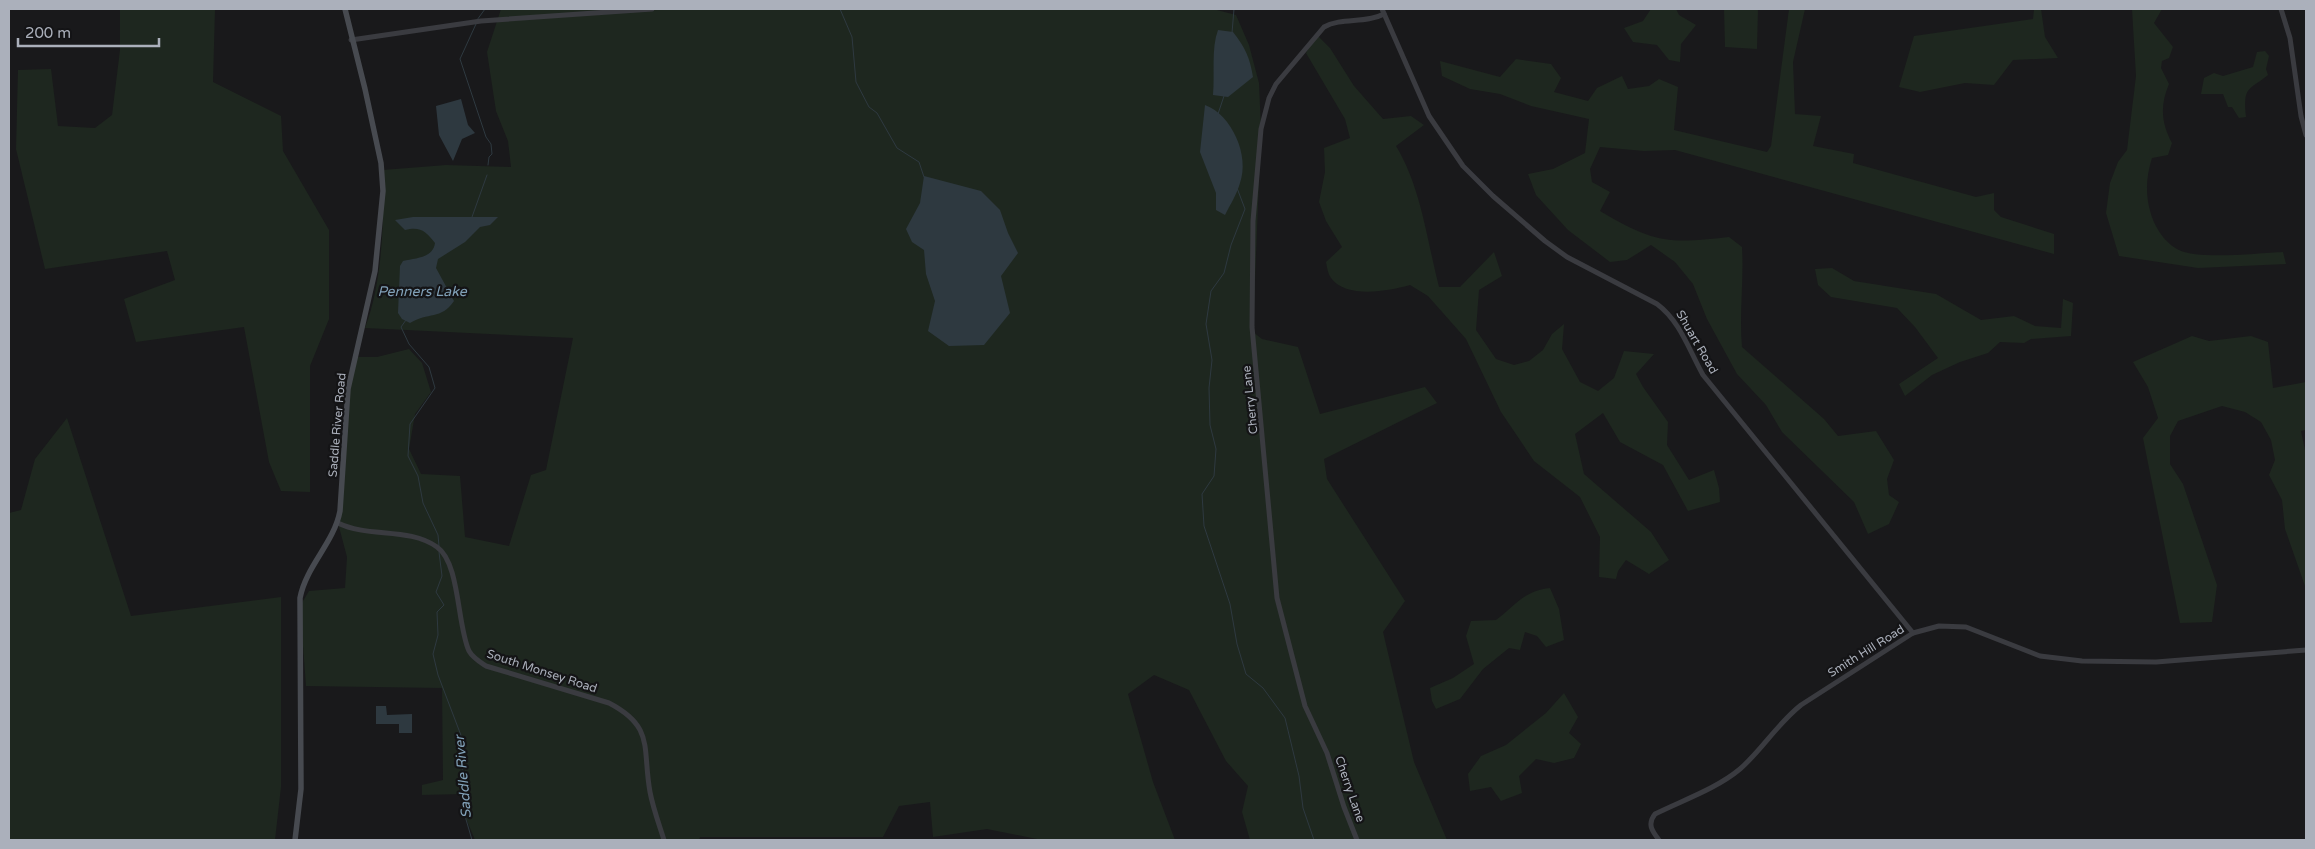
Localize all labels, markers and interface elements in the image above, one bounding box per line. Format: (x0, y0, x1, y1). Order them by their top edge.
scale bar (18, 15, 159, 47)
text: 200 m (25, 24, 71, 42)
water label: Penners Lake (377, 283, 468, 300)
street label: Shuart Road (1673, 308, 1721, 376)
street label: Cherry Lane (1239, 365, 1261, 435)
street label: Saddle River Road (325, 372, 349, 478)
street label: Smith Hill Road (1825, 622, 1907, 680)
street label: South Monsey Road (485, 647, 599, 695)
water label: Saddle River (451, 733, 475, 819)
street label: Cherry Lane (1332, 754, 1368, 824)

